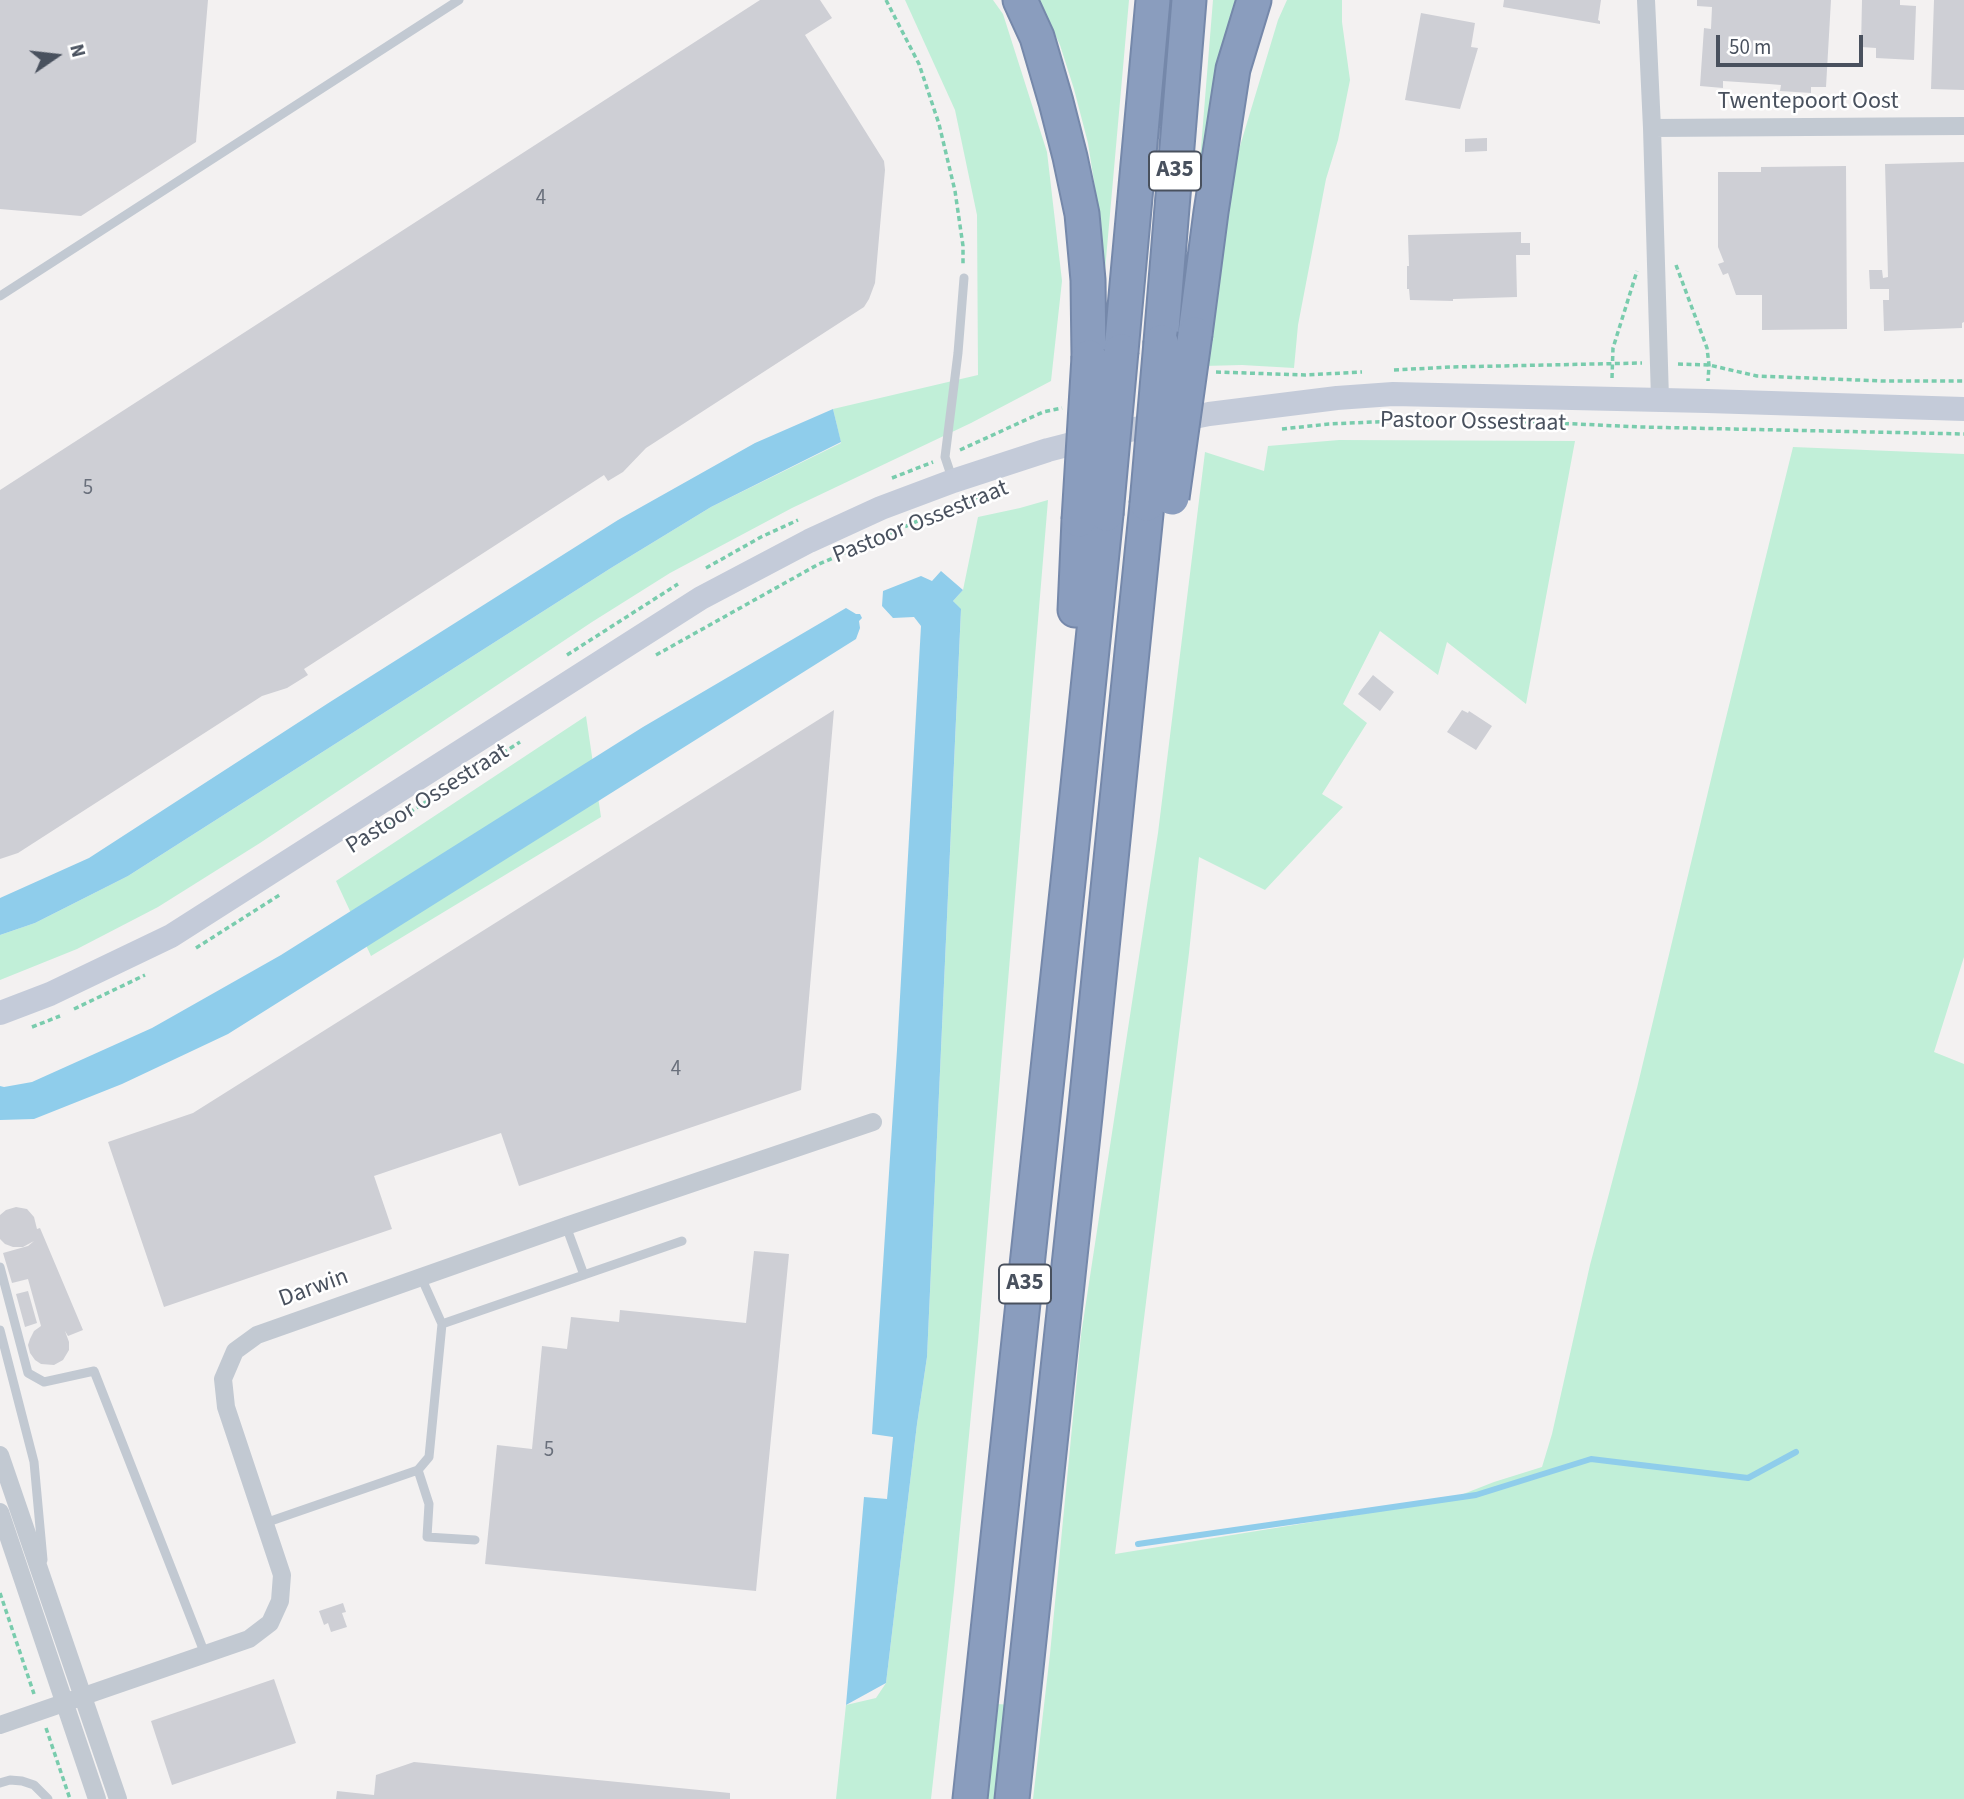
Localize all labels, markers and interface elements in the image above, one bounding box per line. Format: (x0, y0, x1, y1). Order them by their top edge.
north arrow (21, 21, 91, 91)
scale bar (1719, 21, 1866, 65)
text: 50 m (1729, 32, 1771, 62)
text: N (62, 41, 91, 60)
street label: Twentepoort Oost (1717, 89, 1899, 117)
road number: A35 (1149, 152, 1201, 190)
house number: 4 (536, 186, 546, 212)
street label: Pastoor Ossestraat (1379, 407, 1567, 439)
street label: Pastoor Ossestraat (829, 475, 1013, 571)
house number: 5 (83, 476, 93, 502)
street label: Pastoor Ossestraat (341, 738, 515, 862)
house number: 4 (671, 1057, 681, 1083)
street label: Darwin (275, 1263, 353, 1315)
road number: A35 (999, 1264, 1051, 1303)
house number: 5 (544, 1438, 554, 1464)

